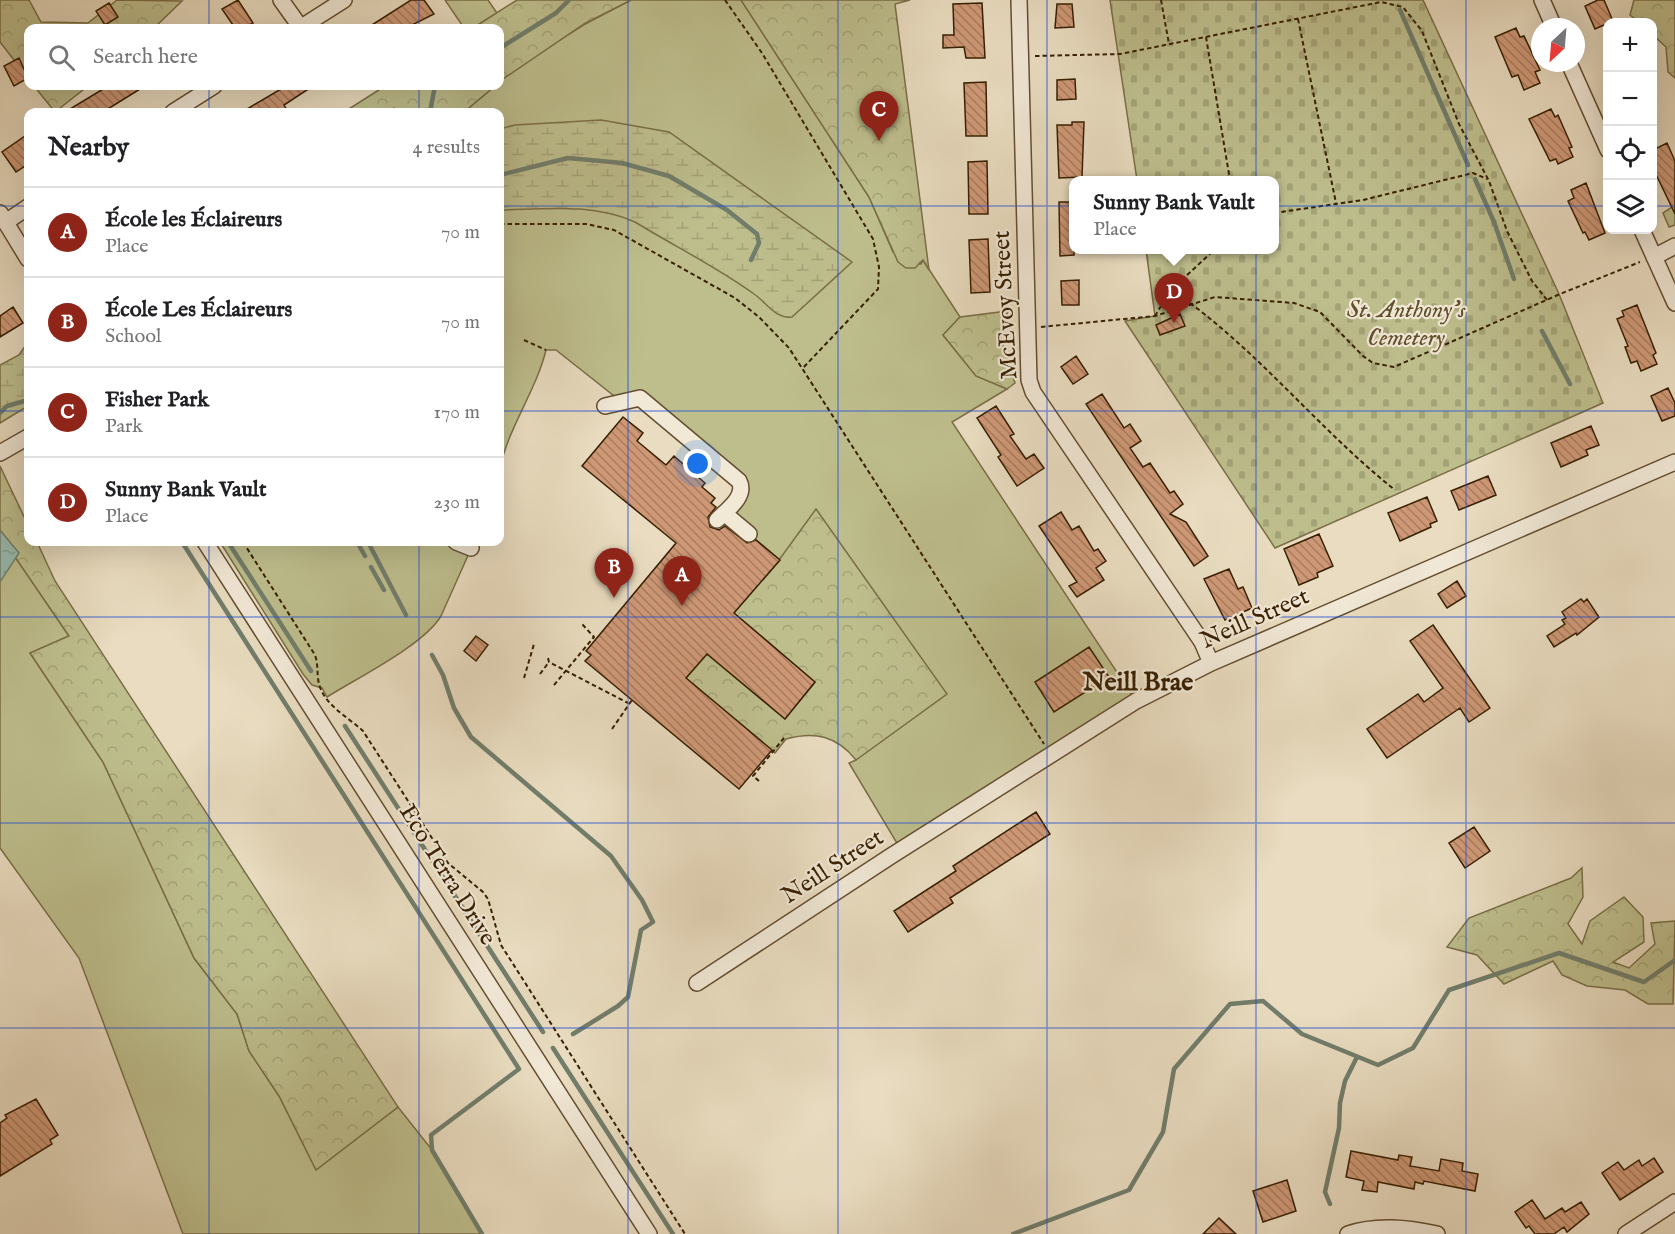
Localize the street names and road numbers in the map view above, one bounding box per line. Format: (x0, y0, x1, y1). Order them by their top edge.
street label: McEvoy Street (987, 230, 1025, 380)
street label: Neill Street (1196, 581, 1314, 657)
street label: Eco Terra Drive (391, 799, 503, 951)
street label: Neill Street (776, 823, 890, 911)

